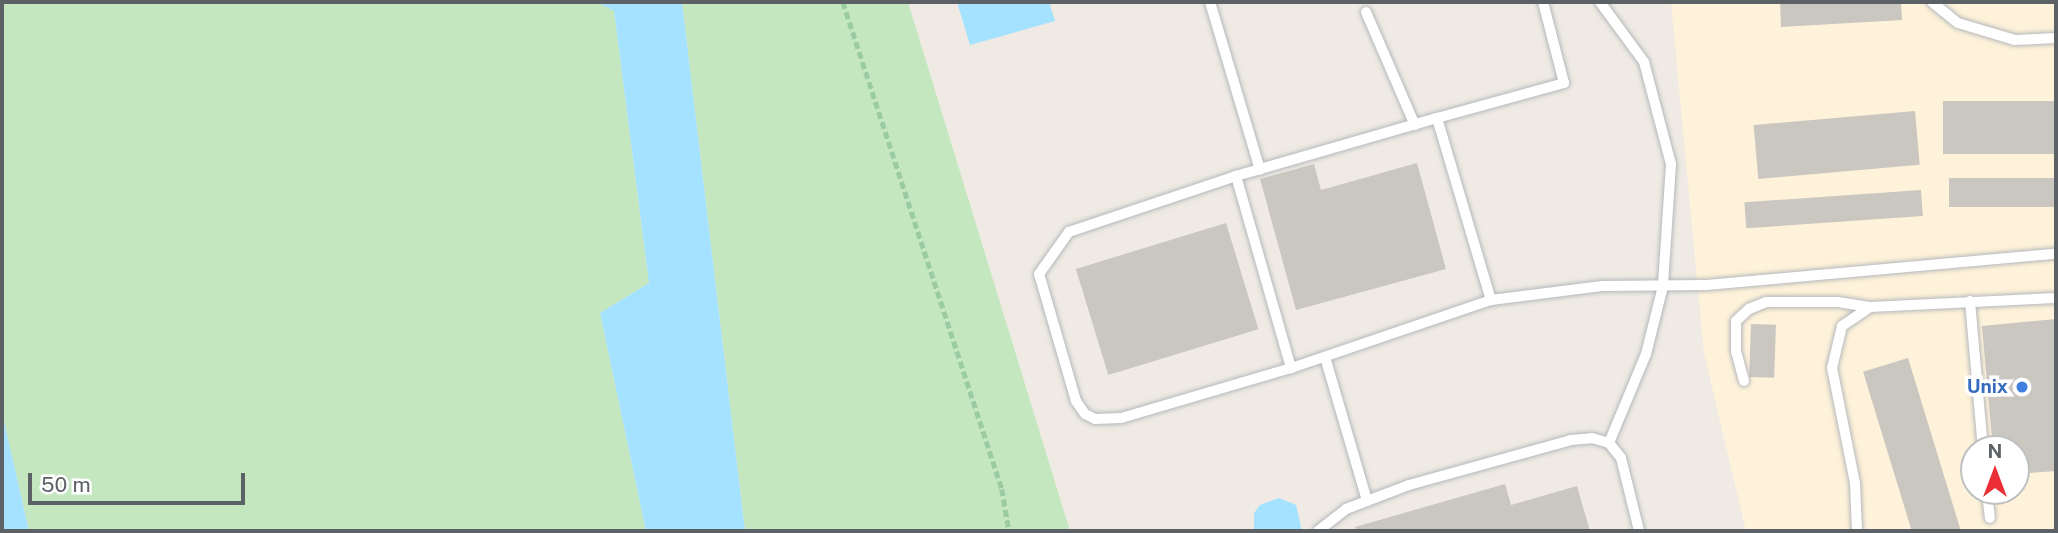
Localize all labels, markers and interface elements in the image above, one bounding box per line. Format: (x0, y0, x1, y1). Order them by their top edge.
place label: Unix (1967, 376, 2008, 398)
marker: Unix (2014, 379, 2030, 395)
north arrow (1960, 435, 2030, 505)
text: N (1988, 440, 2002, 462)
scale bar (32, 460, 248, 504)
text: 50 m (41, 472, 91, 497)

